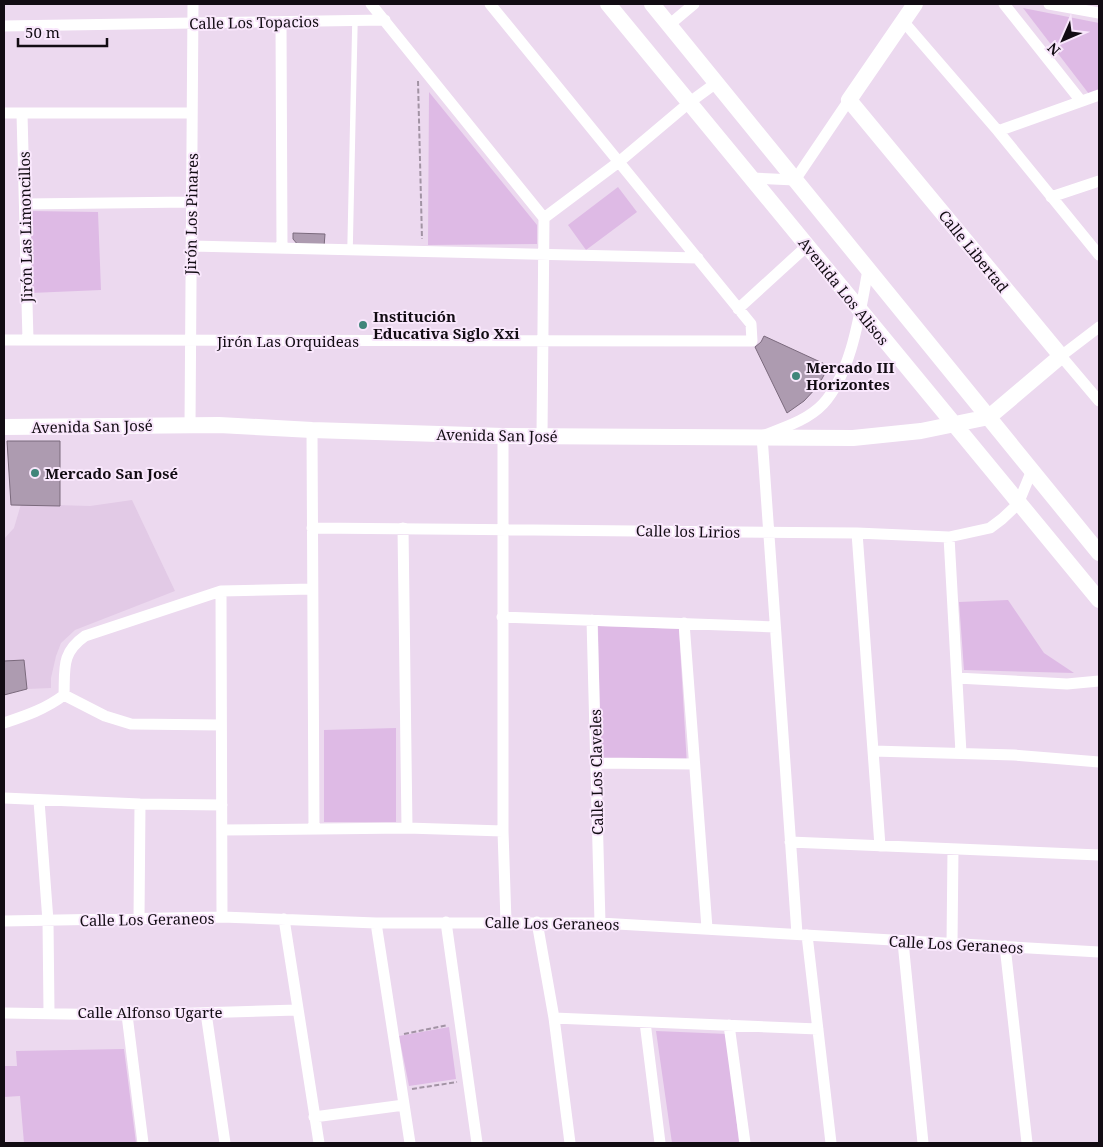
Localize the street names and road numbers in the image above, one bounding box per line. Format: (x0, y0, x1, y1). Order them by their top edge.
street label: Calle Los Topacios (189, 11, 319, 33)
street label: Jirón Las Limoncillos (14, 151, 36, 304)
street label: Jirón Los Pinares (180, 153, 202, 276)
street label: Calle Libertad (935, 206, 1013, 296)
street label: Avenida Los Alisos (794, 233, 894, 349)
street label: Jirón Las Orquideas (216, 331, 359, 351)
street label: Avenida San José (31, 415, 153, 437)
street label: Avenida San José (436, 424, 558, 446)
street label: Calle los Lirios (636, 520, 741, 542)
street label: Calle Los Claveles (585, 709, 607, 835)
street label: Calle Los Geraneos (80, 908, 215, 930)
street label: Calle Los Geraneos (485, 912, 620, 934)
street label: Calle Los Geraneos (888, 930, 1024, 958)
street label: Calle Alfonso Ugarte (78, 1002, 222, 1022)

